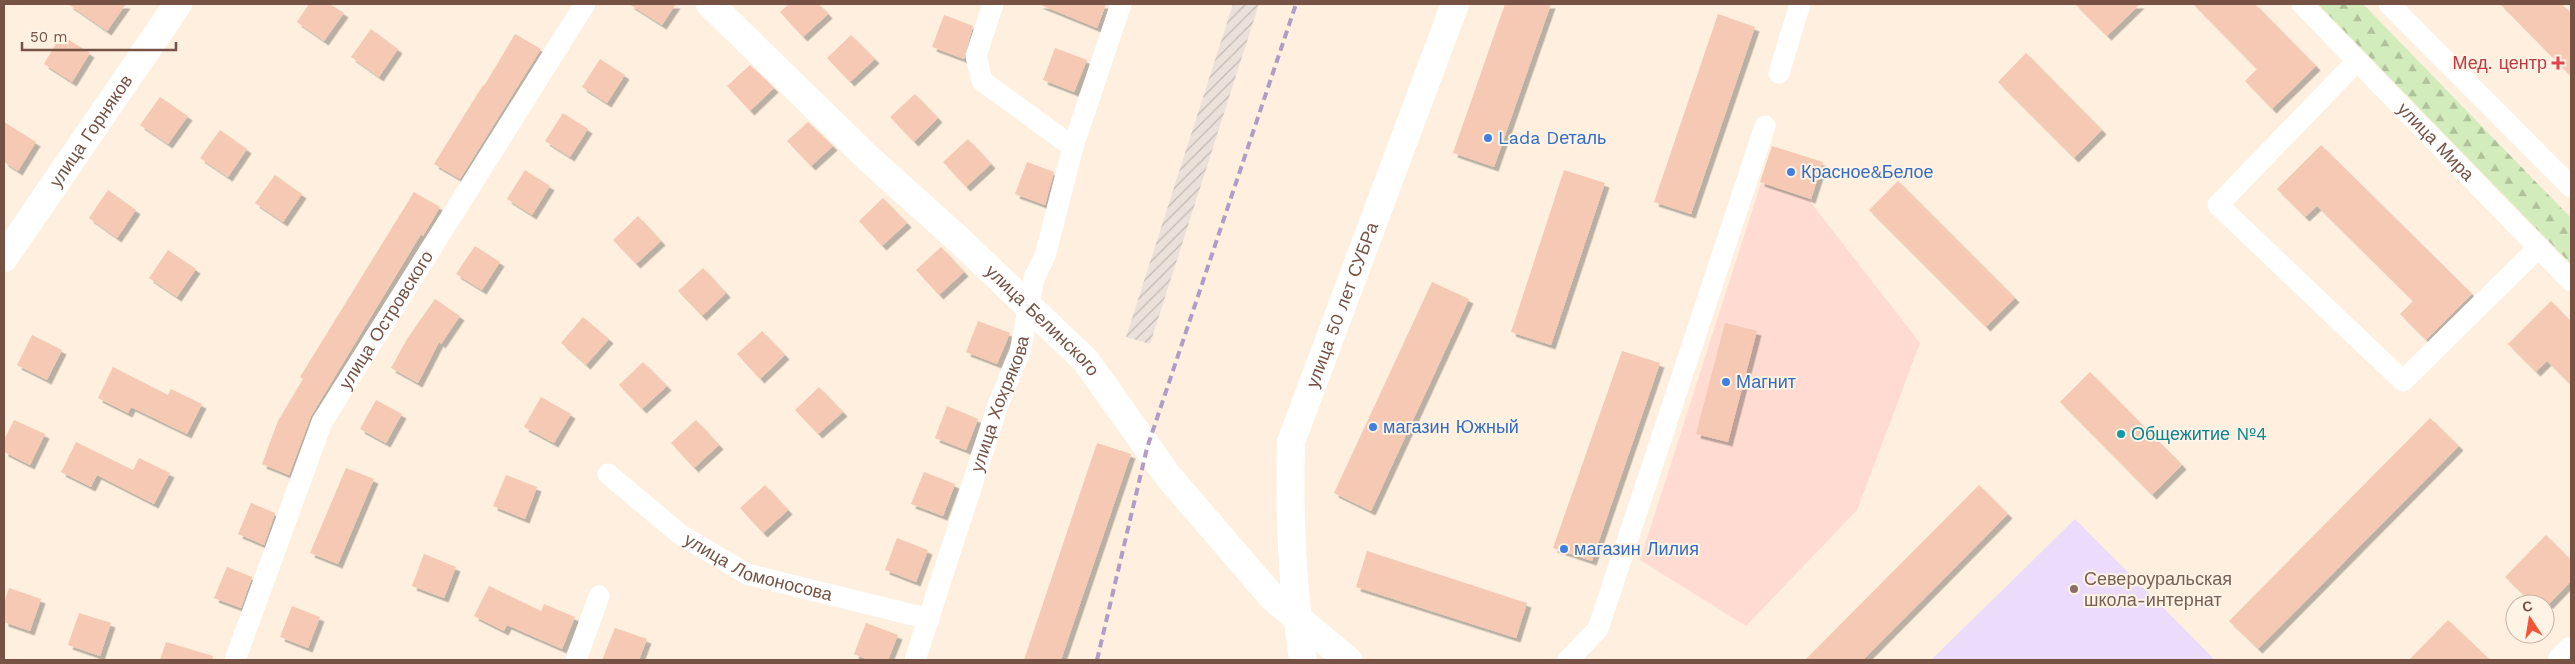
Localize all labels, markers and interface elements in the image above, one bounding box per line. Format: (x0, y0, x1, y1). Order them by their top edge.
scale bar (22, 20, 176, 52)
text: 50 m (30, 28, 67, 46)
place label: Мед. центр (2452, 52, 2547, 73)
marker: Мед. центр (2551, 56, 2565, 70)
street label: улица Горняков (45, 70, 136, 191)
street label: улица Мира (2393, 98, 2479, 186)
place label: Lada Dеталь (1498, 127, 1606, 148)
marker: Lada Dеталь (1482, 132, 1494, 144)
place label: Красное&Белое (1801, 161, 1934, 182)
marker: Красное&Белое (1785, 166, 1797, 178)
street label: улица 50 лет СУБРа (1301, 218, 1383, 390)
street label: улица Островского (334, 247, 437, 393)
street label: улица Белинского (981, 260, 1104, 380)
street label: улица Хохрякова (966, 333, 1033, 475)
place label: Магнит (1736, 371, 1796, 392)
marker: Магнит (1720, 376, 1732, 388)
place label: магазин Южный (1383, 416, 1519, 437)
marker: магазин Южный (1367, 421, 1379, 433)
place label: Общежитие №4 (2131, 423, 2267, 444)
marker: Общежитие №4 (2115, 428, 2127, 440)
street label: улица Ломоносова (681, 528, 835, 605)
place label: магазин Лилия (1574, 538, 1699, 559)
marker: магазин Лилия (1558, 543, 1570, 555)
place label: Североуральская школа-интернат (2084, 568, 2232, 610)
marker: Североуральская школа-интернат (2068, 583, 2080, 595)
north arrow (2505, 594, 2555, 644)
text: С (2521, 597, 2534, 615)

